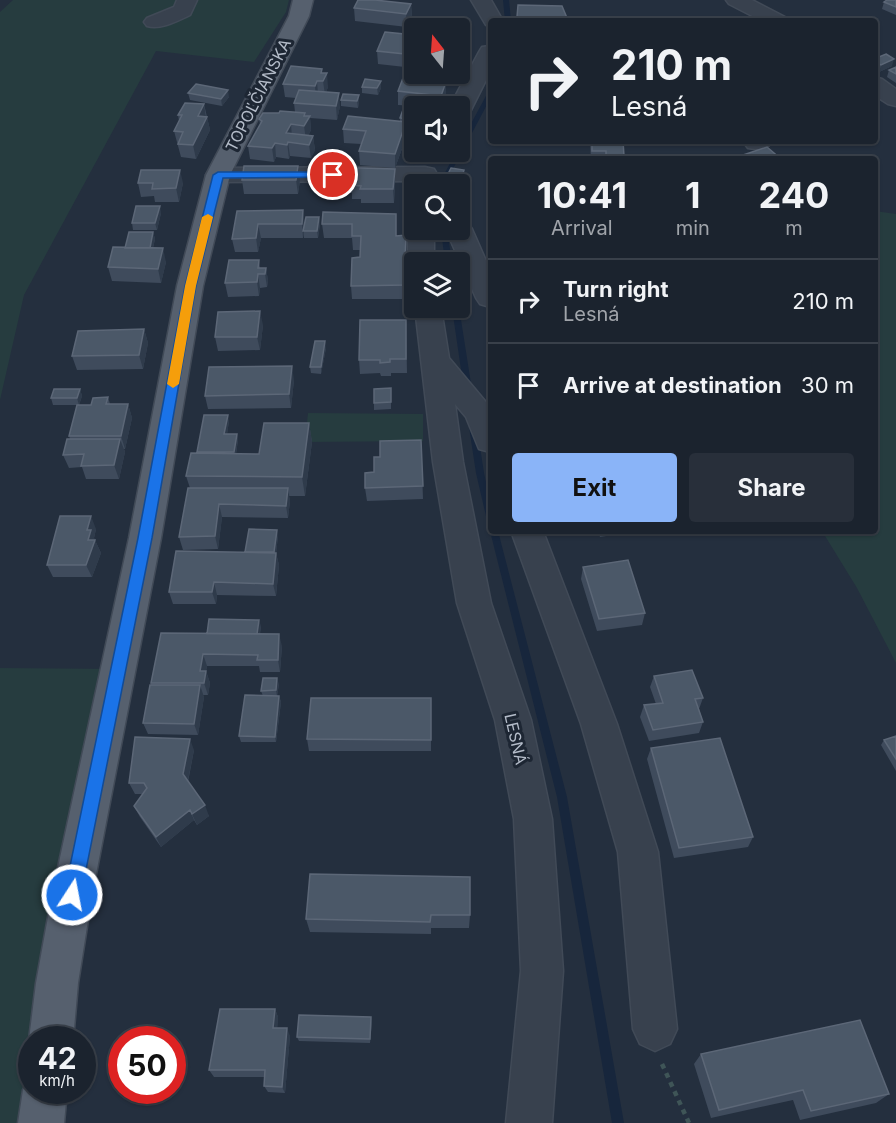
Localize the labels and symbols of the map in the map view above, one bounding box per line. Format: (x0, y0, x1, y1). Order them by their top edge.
north arrow (404, 18, 470, 84)
street label: TOPOĽČIANSKA (221, 35, 295, 155)
pin (307, 149, 358, 200)
street label: LESNÁ (500, 711, 532, 767)
position arrow (40, 863, 104, 927)
speed limit sign: 50 (108, 1026, 186, 1104)

